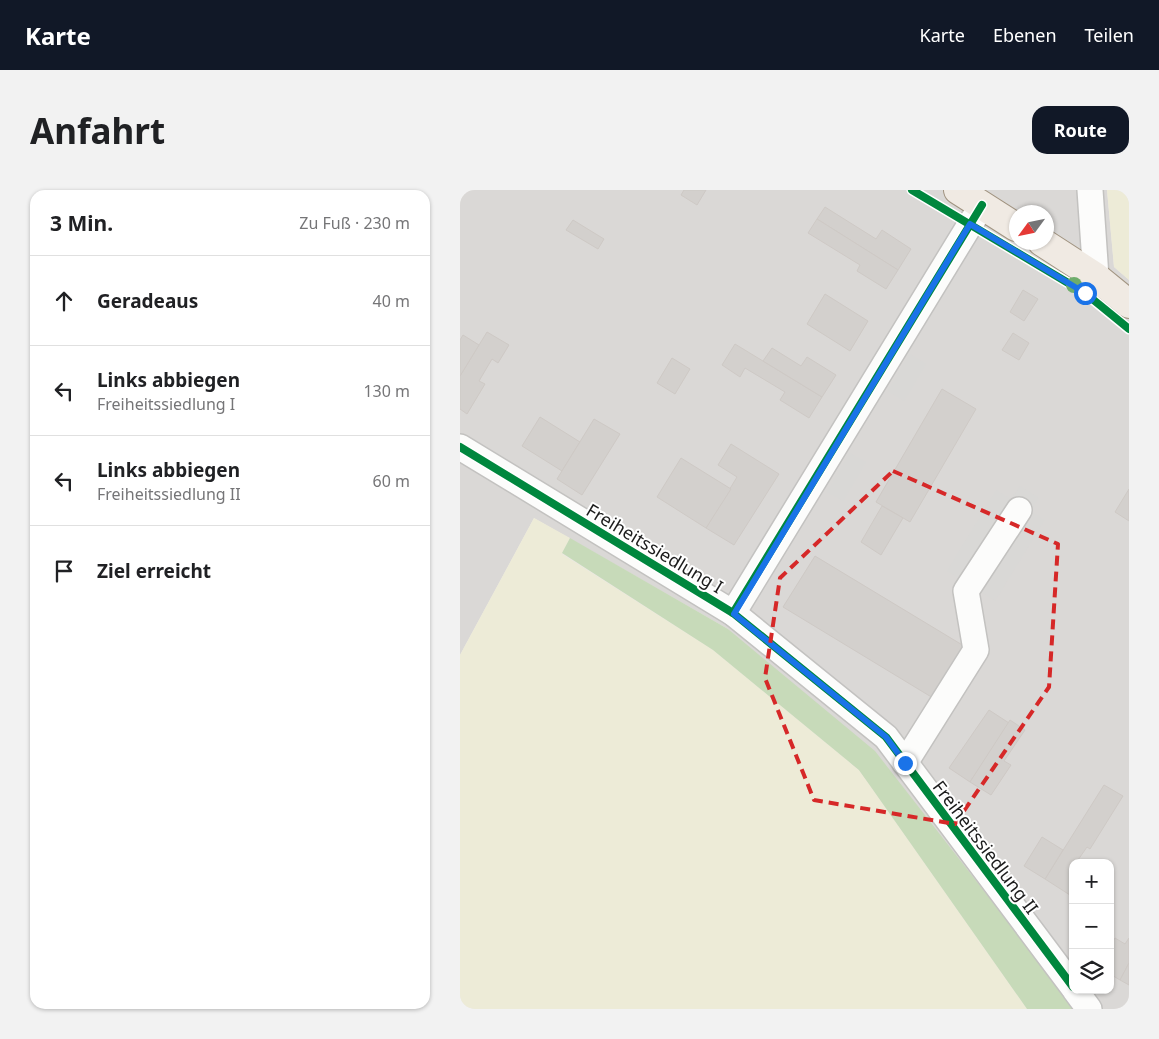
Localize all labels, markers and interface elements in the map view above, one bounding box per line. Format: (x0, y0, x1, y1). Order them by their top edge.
text: Karte (25, 19, 91, 52)
text: Karte (920, 23, 965, 47)
text: Ebenen (993, 23, 1057, 47)
text: Teilen (1085, 23, 1134, 47)
button: Route (1032, 106, 1129, 154)
text: Anfahrt (30, 107, 165, 154)
north arrow (1009, 205, 1054, 250)
text: 3 Min. (50, 209, 113, 237)
text: Zu Fuß · 230 m (299, 212, 410, 234)
route start (1074, 282, 1097, 305)
icon: ahead (50, 287, 78, 315)
text: Geradeaus (97, 288, 198, 314)
text: 40 m (373, 290, 410, 312)
text: Links abbiegen (97, 367, 240, 393)
icon: left (50, 377, 78, 405)
text: 130 m (363, 380, 410, 402)
text: Freiheitssiedlung I (97, 393, 235, 415)
text: Links abbiegen (97, 457, 240, 483)
icon: left (50, 467, 78, 495)
text: 60 m (373, 470, 410, 492)
text: Freiheitssiedlung II (97, 483, 241, 505)
street label: Freiheitssiedlung I (582, 498, 728, 598)
icon: arrive (50, 557, 78, 585)
text: Ziel erreicht (97, 558, 211, 584)
route end (894, 752, 917, 775)
street label: Freiheitssiedlung II (928, 775, 1044, 919)
map controls (1069, 859, 1114, 994)
button: + (1069, 859, 1114, 904)
button: − (1069, 904, 1114, 949)
button: layers (1069, 949, 1114, 994)

